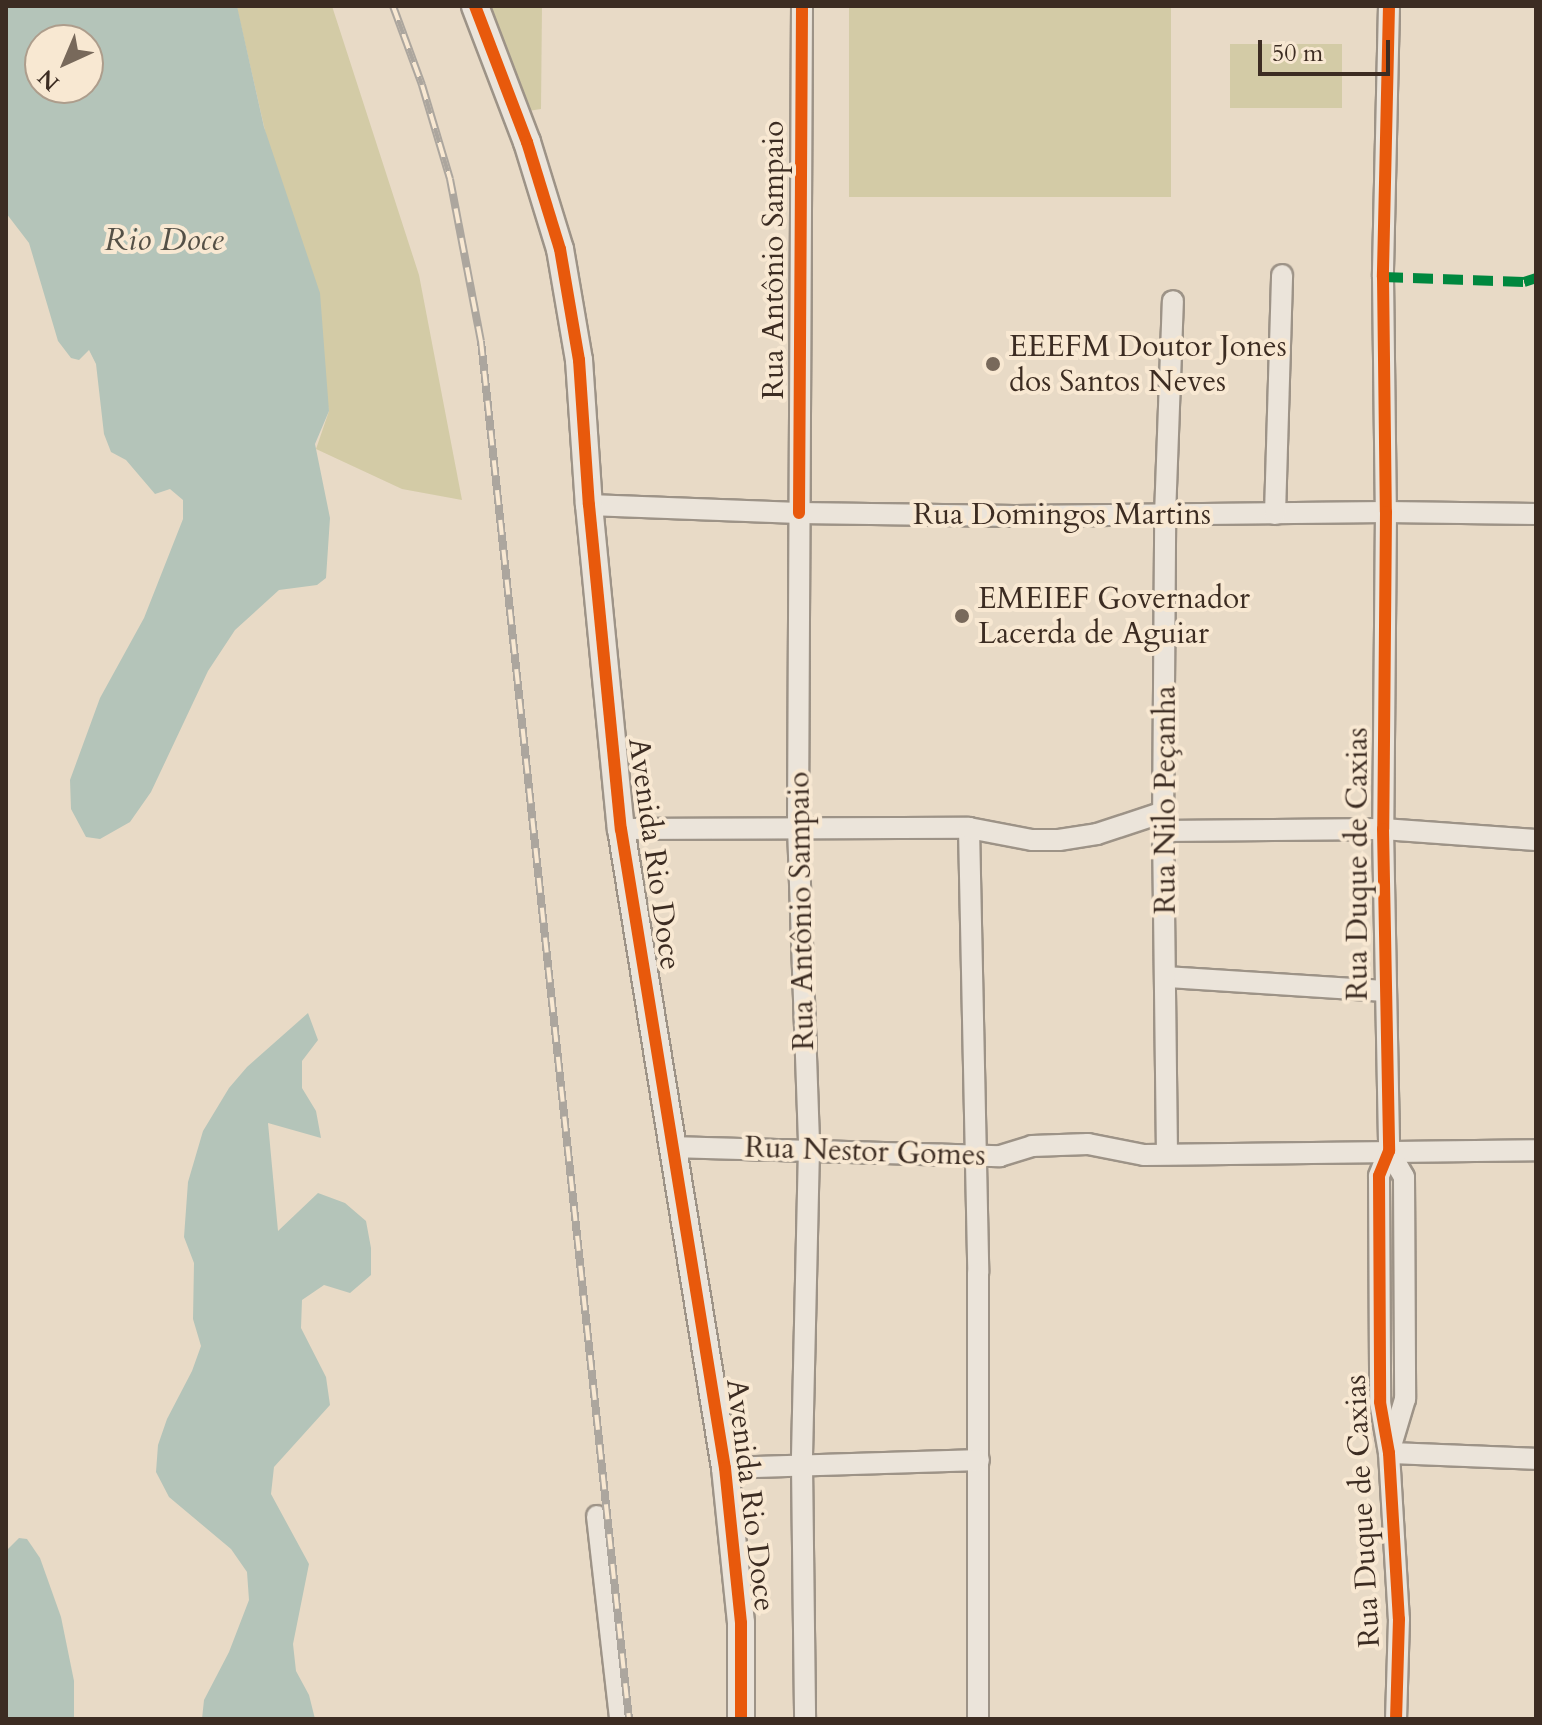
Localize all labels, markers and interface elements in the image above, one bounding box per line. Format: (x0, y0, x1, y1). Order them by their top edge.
north arrow (24, 24, 104, 104)
scale bar (1262, 24, 1394, 74)
text: 50 m (1272, 37, 1323, 70)
text: N (31, 62, 66, 97)
street label: Rua Antônio Sampaio (756, 120, 792, 400)
water label: Rio Doce (104, 221, 224, 259)
place label: EEEFM Doutor Jones dos Santos Neves (1009, 329, 1287, 400)
marker: EEEFM Doutor Jones dos Santos Neves (984, 355, 1002, 373)
street label: Rua Domingos Martins (913, 497, 1211, 533)
place label: EMEIEF Governador Lacerda de Aguiar (978, 581, 1250, 652)
marker: EMEIEF Governador Lacerda de Aguiar (953, 607, 971, 625)
street label: Rua Nilo Peçanha (1148, 686, 1184, 914)
street label: Rua Duque de Caxias (1340, 727, 1376, 1001)
street label: Avenida Rio Doce (620, 736, 688, 972)
street label: Rua Antônio Sampaio (782, 771, 822, 1051)
street label: Rua Nestor Gomes (744, 1130, 986, 1174)
street label: Rua Duque de Caxias (1338, 1374, 1388, 1648)
street label: Avenida Rio Doce (718, 1377, 782, 1613)

